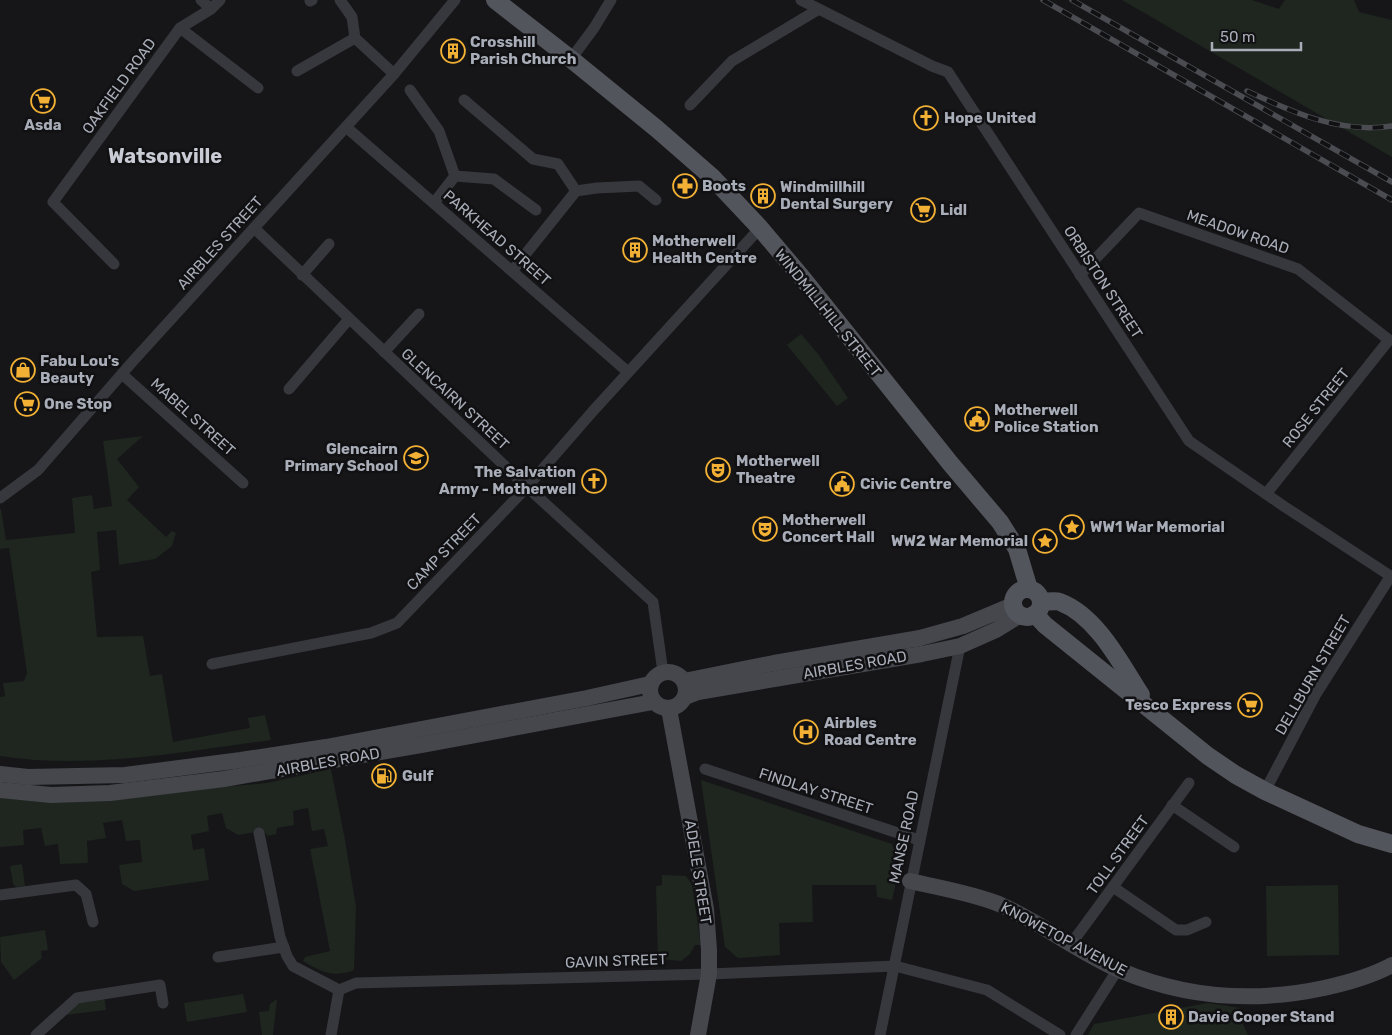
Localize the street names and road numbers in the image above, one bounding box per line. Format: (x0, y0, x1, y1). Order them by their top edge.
street label: OAKFIELD ROAD (78, 35, 160, 137)
street label: PARKHEAD STREET (440, 186, 555, 290)
street label: AIRBLES STREET (173, 192, 267, 293)
street label: MEADOW ROAD (1184, 206, 1292, 258)
street label: ORBISTON STREET (1060, 222, 1146, 342)
street label: WINDMILLHILL STREET (771, 245, 885, 381)
street label: GLENCAIRN STREET (397, 344, 513, 454)
street label: ROSE STREET (1279, 365, 1354, 451)
street label: MABEL STREET (147, 374, 239, 460)
street label: CAMP STREET (403, 510, 485, 594)
street label: DELLBURN STREET (1271, 612, 1355, 738)
street label: AIRBLES ROAD (802, 647, 908, 683)
street label: AIRBLES ROAD (275, 744, 381, 780)
street label: FINDLAY STREET (757, 764, 875, 818)
street label: MANSE ROAD (885, 789, 923, 885)
street label: TOLL STREET (1083, 812, 1153, 898)
street label: ADELE STREET (681, 819, 715, 926)
street label: KNOWETOP AVENUE (998, 898, 1130, 980)
street label: GAVIN STREET (565, 950, 668, 972)

